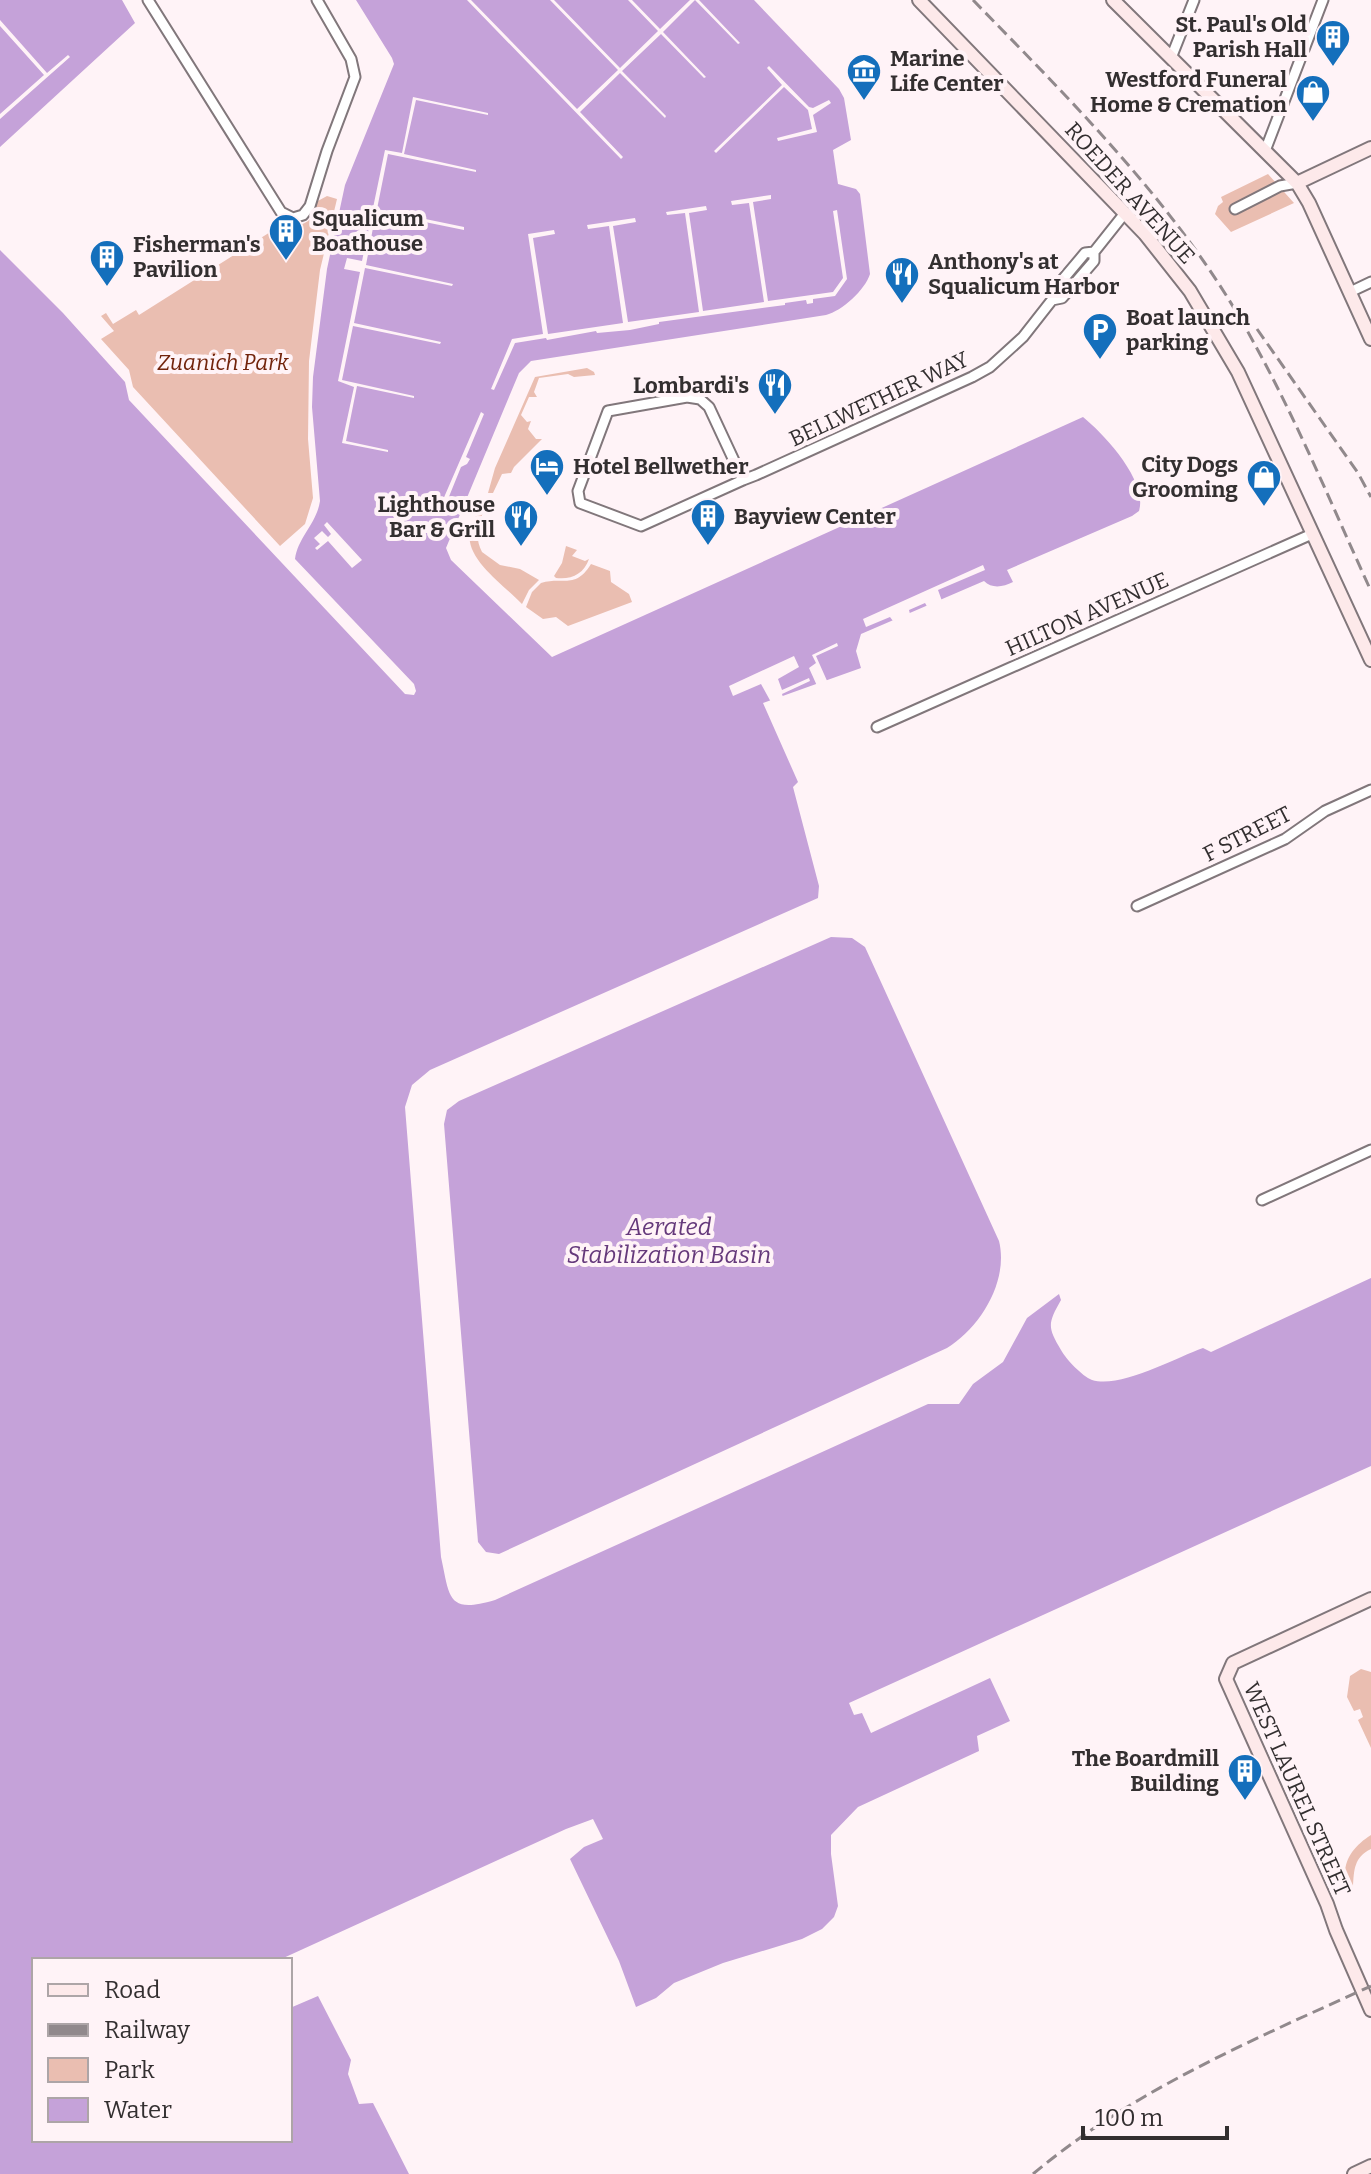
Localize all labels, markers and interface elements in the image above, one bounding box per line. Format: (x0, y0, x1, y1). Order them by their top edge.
place label: St. Paul's Old Parish Hall (1175, 11, 1307, 63)
building icon: St. Paul's Old Parish Hall (1314, 18, 1352, 68)
place label: Marine Life Center (890, 45, 1004, 97)
museum icon: Marine Life Center (845, 52, 883, 102)
place label: Westford Funeral Home & Cremation (1090, 66, 1287, 118)
shop icon: Westford Funeral Home & Cremation (1294, 73, 1332, 123)
street label: ROEDER AVENUE (1059, 116, 1201, 270)
place label: Squalicum Boathouse (312, 205, 424, 257)
building icon: Squalicum Boathouse (267, 212, 305, 262)
place label: Fisherman's Pavilion (133, 231, 261, 283)
building icon: Fisherman's Pavilion (88, 238, 126, 288)
place label: Anthony's at Squalicum Harbor (928, 248, 1120, 300)
restaurant icon: Anthony's at Squalicum Harbor (883, 255, 921, 305)
place label: Boat launch parking (1126, 304, 1250, 356)
parking icon: Boat launch parking (1081, 311, 1119, 361)
street label: BELLWETHER WAY (785, 345, 974, 452)
park label: Zuanich Park (157, 349, 290, 376)
restaurant icon: Lombardi's (756, 366, 794, 416)
place label: Lombardi's (633, 372, 749, 399)
hotel icon: Hotel Bellwether (528, 447, 566, 497)
place label: City Dogs Grooming (1132, 451, 1238, 503)
place label: Hotel Bellwether (573, 453, 749, 480)
shop icon: City Dogs Grooming (1245, 458, 1283, 508)
place label: Lighthouse Bar & Grill (377, 491, 495, 543)
building icon: Bayview Center (689, 497, 727, 547)
restaurant icon: Lighthouse Bar & Grill (502, 498, 540, 548)
place label: Bayview Center (734, 503, 896, 530)
street label: HILTON AVENUE (1001, 566, 1173, 662)
street label: F STREET (1198, 800, 1296, 868)
water label: Aerated Stabilization Basin (567, 1213, 771, 1269)
street label: WEST LAUREL STREET (1238, 1678, 1356, 1900)
place label: The Boardmill Building (1072, 1745, 1219, 1797)
building icon: The Boardmill Building (1226, 1752, 1264, 1802)
legend (32, 1958, 292, 2142)
text: Road (104, 1976, 160, 2004)
text: Railway (104, 2016, 190, 2044)
text: Park (104, 2056, 155, 2084)
scale bar (1083, 2090, 1227, 2140)
text: Water (104, 2096, 172, 2124)
text: 100 m (1095, 2104, 1163, 2132)

